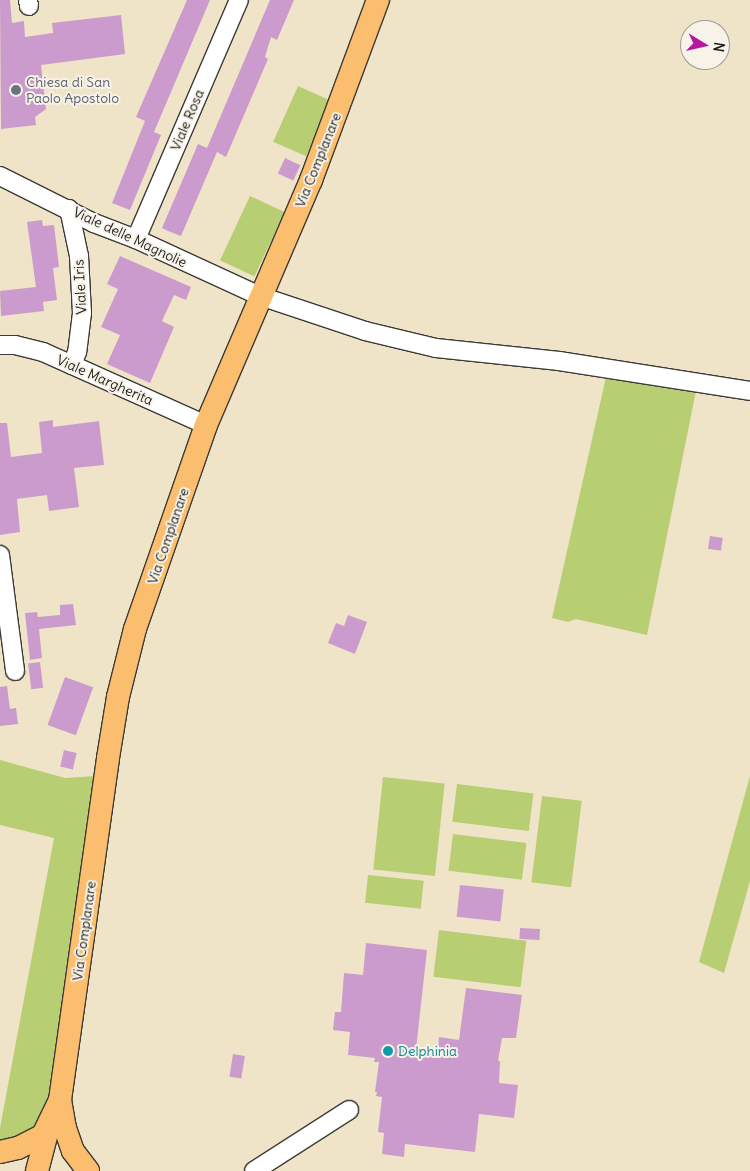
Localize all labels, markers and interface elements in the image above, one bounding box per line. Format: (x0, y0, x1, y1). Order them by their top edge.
north arrow (680, 20, 730, 70)
text: N (709, 41, 728, 53)
place label: Chiesa di San Paolo Apostolo (26, 74, 119, 106)
marker: Chiesa di San Paolo Apostolo (10, 84, 22, 96)
street label: Viale Rosa (167, 87, 207, 153)
street label: Via Complanare (291, 110, 345, 210)
street label: Viale delle Magnolie (70, 203, 190, 271)
street label: Viale Iris (70, 259, 90, 315)
street label: Viale Margherita (54, 351, 156, 409)
street label: Via Complanare (144, 486, 192, 586)
street label: Via Complanare (69, 880, 99, 982)
place label: Delphinia (398, 1043, 457, 1059)
marker: Delphinia (382, 1045, 394, 1057)

